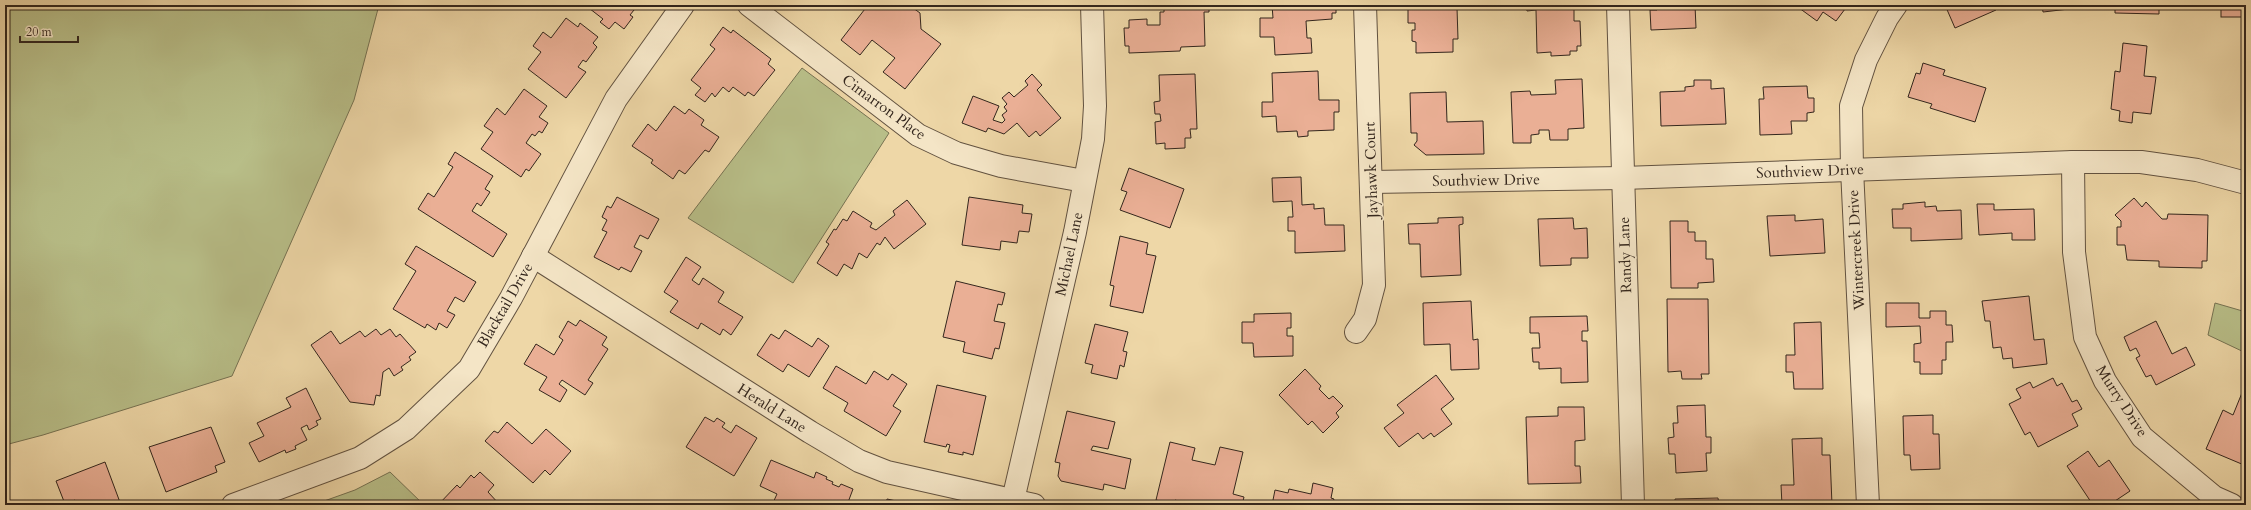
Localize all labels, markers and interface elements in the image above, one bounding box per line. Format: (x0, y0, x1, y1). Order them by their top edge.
scale bar (20, 18, 78, 44)
text: 20 m (26, 24, 53, 40)
street label: Cimarron Place (838, 70, 930, 144)
street label: Jayhawk Court (1359, 121, 1383, 220)
street label: Southview Drive (1756, 159, 1864, 183)
street label: Southview Drive (1432, 169, 1540, 191)
street label: Wintercreek Drive (1843, 189, 1869, 312)
street label: Michael Lane (1050, 210, 1088, 298)
street label: Randy Lane (1614, 216, 1636, 293)
street label: Blacktail Drive (473, 259, 537, 351)
street label: Murry Drive (2091, 361, 2153, 441)
street label: Herald Lane (734, 379, 811, 437)

